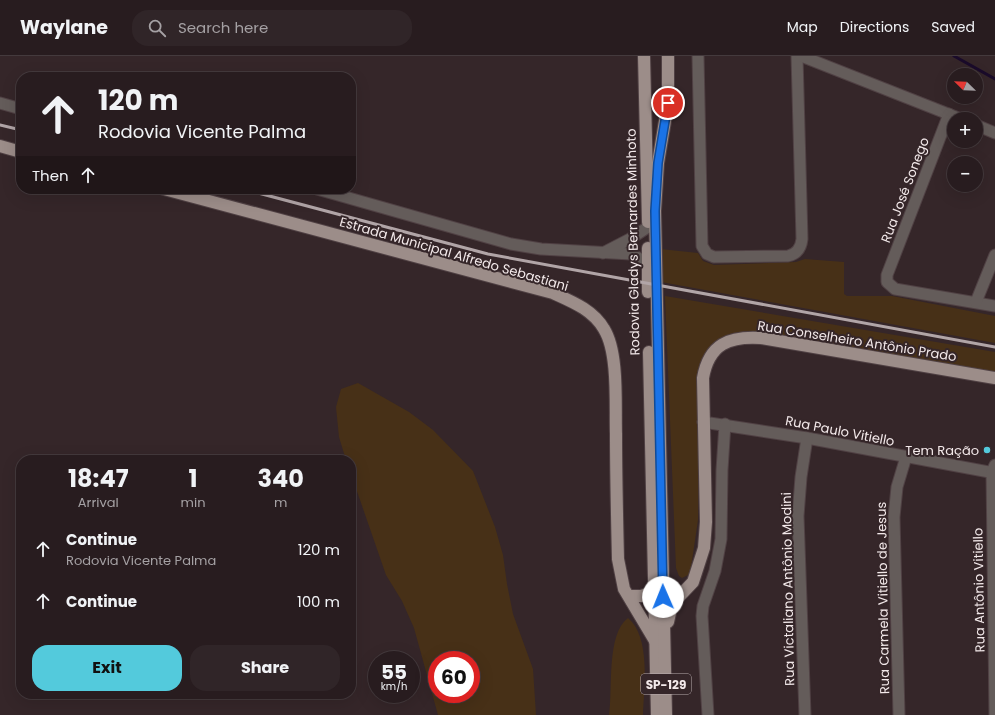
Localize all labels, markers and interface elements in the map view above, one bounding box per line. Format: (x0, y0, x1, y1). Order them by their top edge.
search box (132, 10, 412, 46)
text: Waylane (20, 14, 108, 41)
icon: search (146, 17, 168, 39)
text: Search here (178, 17, 268, 38)
text: Map (787, 17, 818, 37)
text: Directions (840, 17, 909, 37)
text: Saved (931, 17, 975, 37)
north arrow (947, 68, 983, 104)
map controls (947, 68, 983, 192)
text: 120 m (98, 81, 178, 120)
pin (651, 86, 685, 120)
icon: ahead (32, 88, 84, 140)
icon: arrive (657, 92, 679, 114)
button: + (947, 112, 983, 148)
text: Rodovia Vicente Palma (98, 119, 306, 144)
street label: Rodovia Gladys Bernardes Minhoto (622, 128, 644, 356)
street label: Rua José Sonego (876, 135, 934, 245)
button: − (947, 156, 983, 192)
icon: ahead (77, 164, 99, 186)
text: Then (32, 165, 69, 186)
street label: Estrada Municipal Alfredo Sebastiani (337, 212, 571, 296)
street label: Rua Conselheiro Antônio Prado (756, 316, 958, 366)
street label: Rua Paulo Vitiello (784, 411, 896, 451)
place label: Tem Ração (905, 441, 979, 460)
marker: Tem Ração (982, 445, 992, 455)
text: 18:47 (68, 462, 129, 495)
text: 1 (188, 462, 198, 495)
text: 340 (258, 462, 304, 495)
street label: Rua Victaliano Antônio Modini (777, 492, 799, 686)
text: Arrival (78, 493, 119, 512)
text: min (181, 493, 205, 512)
text: m (274, 493, 287, 512)
street label: Rua Carmela Vitiello de Jesus (872, 501, 894, 694)
street label: Rua Antônio Vitiello (968, 528, 990, 652)
text: Continue (66, 529, 137, 550)
icon: ahead (32, 538, 54, 560)
text: 120 m (298, 539, 340, 560)
text: Rodovia Vicente Palma (66, 551, 216, 570)
position arrow (642, 576, 684, 618)
icon: ahead (32, 590, 54, 612)
text: Continue (66, 591, 137, 612)
text: 100 m (297, 591, 340, 612)
button: Exit (32, 645, 182, 691)
button: Share (190, 645, 340, 691)
speed limit sign: 60 (428, 651, 480, 703)
text: 55 (381, 658, 407, 686)
road number: SP-129 (641, 674, 691, 694)
text: km/h (381, 679, 407, 694)

